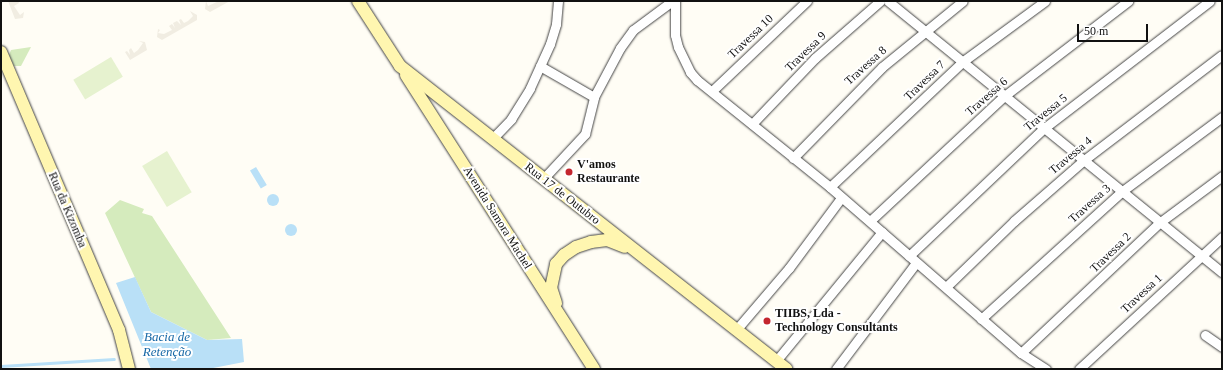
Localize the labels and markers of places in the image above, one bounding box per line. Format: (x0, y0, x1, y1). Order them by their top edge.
place label: V'amos Restaurante (577, 158, 640, 186)
marker: V'amos Restaurante (564, 167, 574, 177)
place label: TIIBS, Lda - Technology Consultants (775, 307, 898, 335)
marker: TIIBS, Lda - Technology Consultants (762, 316, 772, 326)

